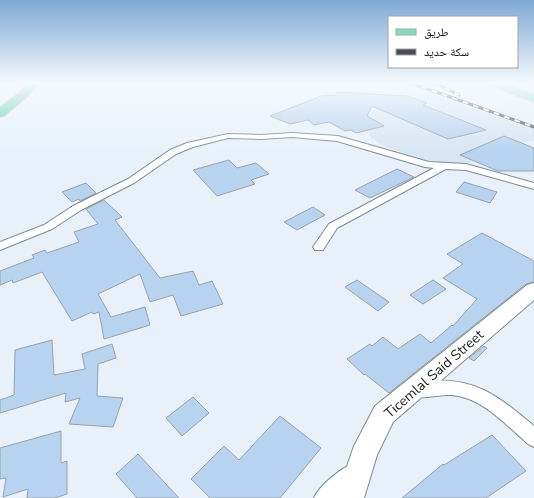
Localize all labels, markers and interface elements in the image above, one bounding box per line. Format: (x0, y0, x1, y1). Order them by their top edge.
legend (388, 16, 518, 68)
text: طريق (424, 24, 449, 40)
text: سكة حديد (424, 44, 469, 60)
street label: Ticemlal Said Street (380, 325, 488, 423)

